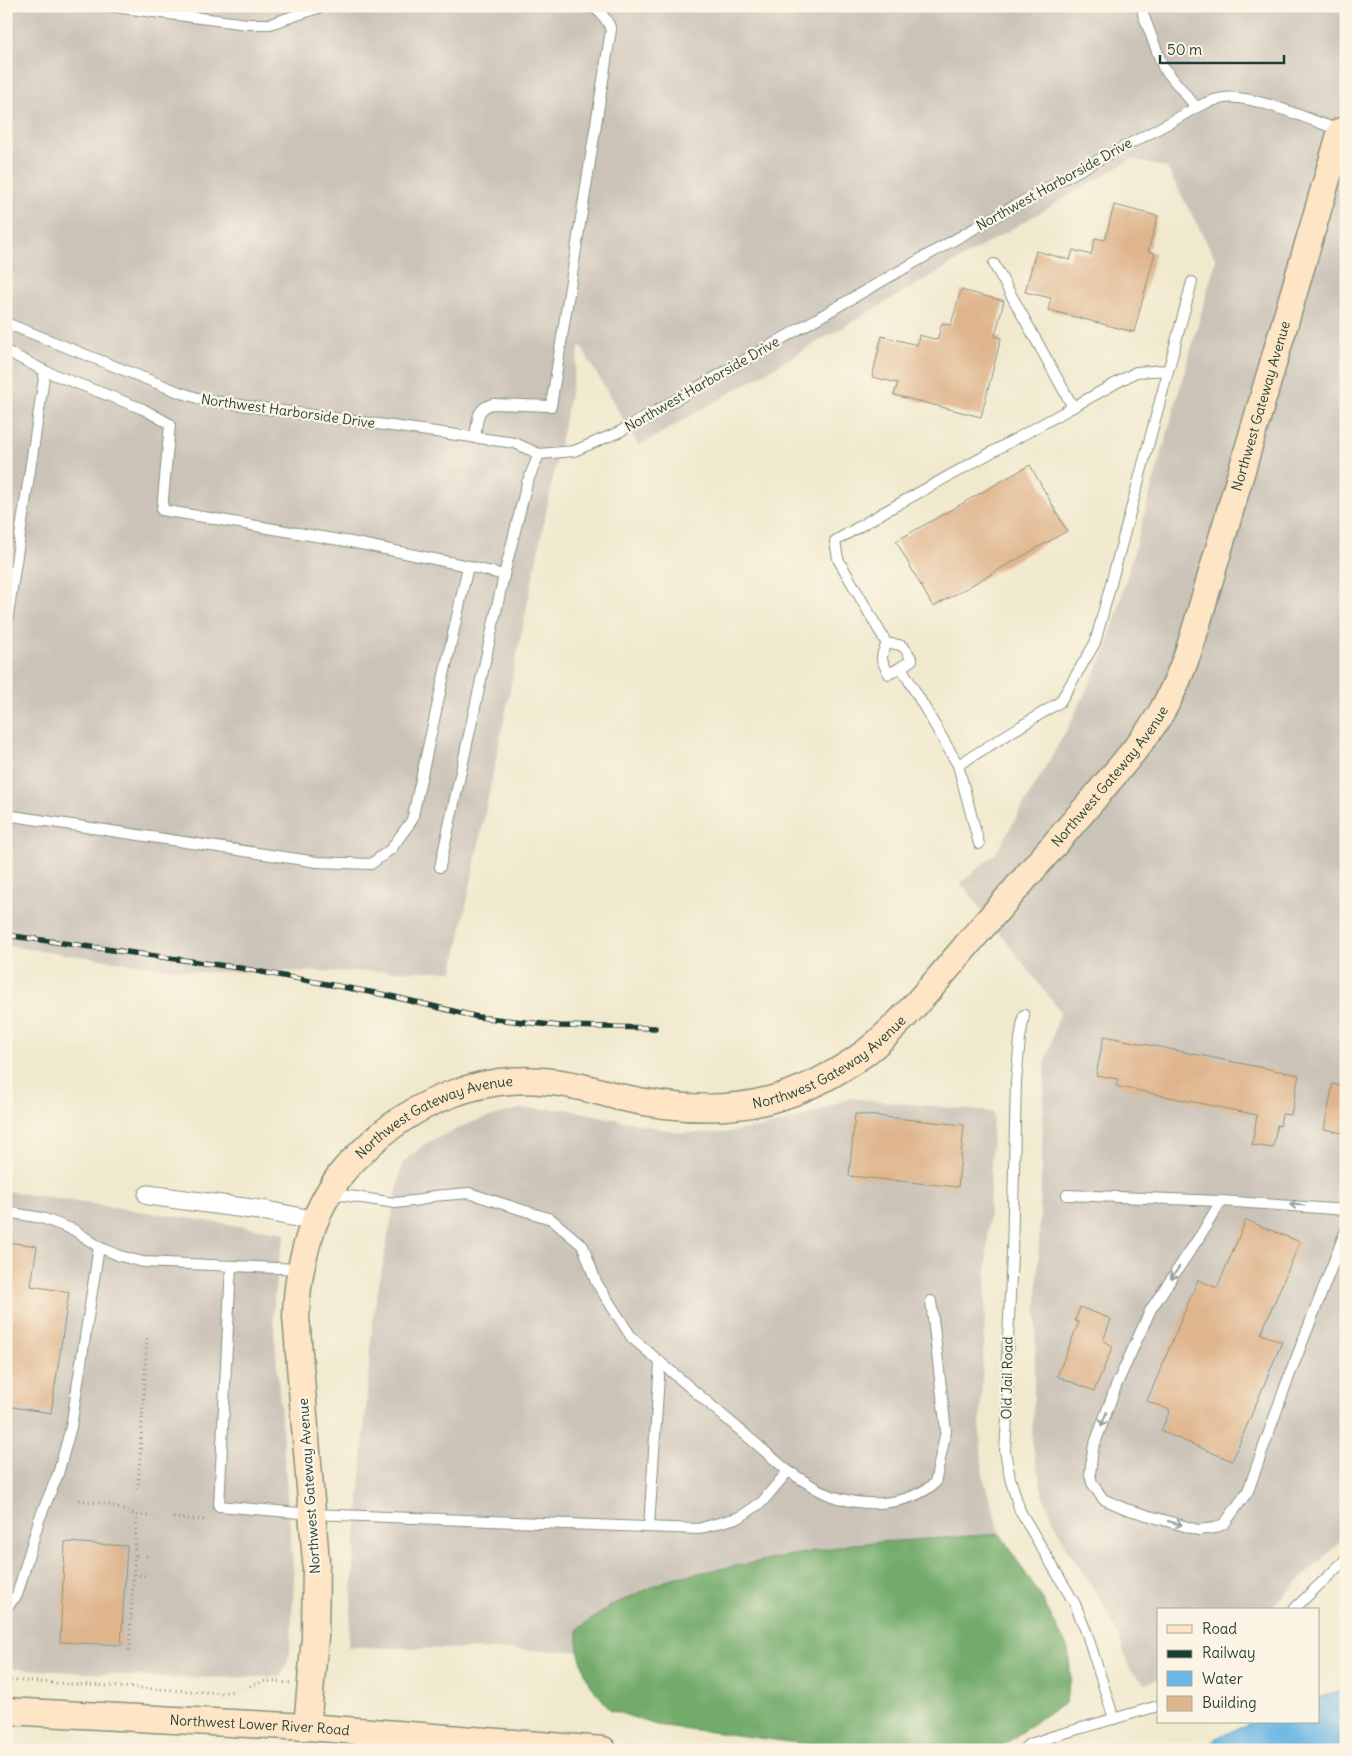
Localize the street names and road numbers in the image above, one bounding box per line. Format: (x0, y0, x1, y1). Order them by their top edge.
street label: Northwest Harborside Drive (973, 134, 1135, 234)
street label: Northwest Gateway Avenue (1227, 319, 1294, 493)
street label: Northwest Harborside Drive (621, 332, 783, 436)
street label: Northwest Harborside Drive (200, 390, 376, 432)
street label: Northwest Gateway Avenue (1047, 703, 1172, 851)
street label: Northwest Gateway Avenue (751, 1012, 910, 1113)
street label: Northwest Gateway Avenue (351, 1072, 514, 1163)
street label: Old Jail Road (997, 1336, 1017, 1420)
street label: Northwest Gateway Avenue (294, 1398, 324, 1574)
street label: Northwest Lower River Road (169, 1711, 350, 1739)

